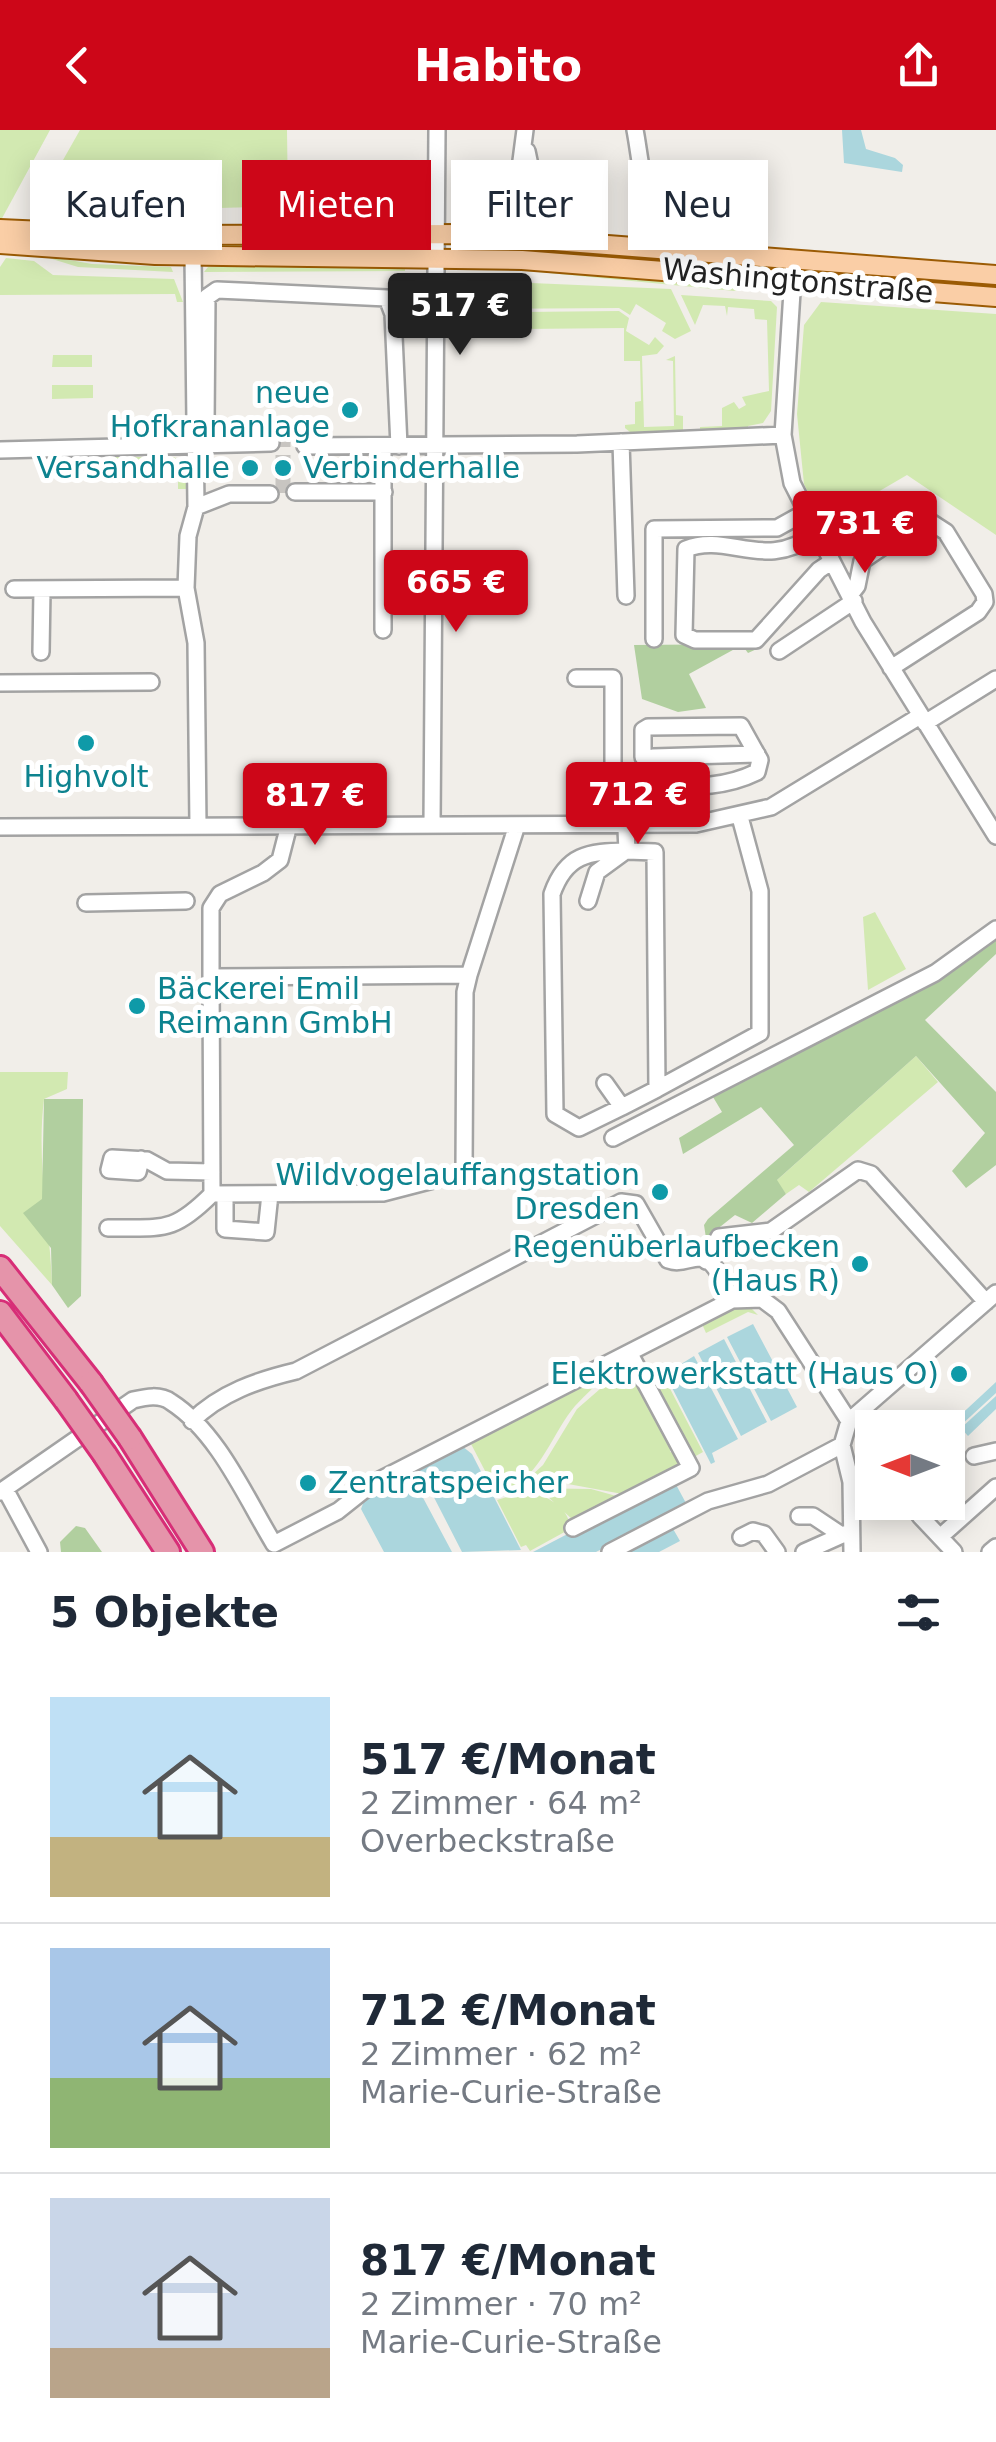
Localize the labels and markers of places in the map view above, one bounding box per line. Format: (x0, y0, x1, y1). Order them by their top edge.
pin: 517 € (390, 273, 530, 358)
place label: neue Hofkrananlage (110, 375, 330, 444)
marker: neue Hofkrananlage (339, 399, 361, 421)
place label: Versandhalle (36, 450, 230, 485)
place label: Verbinderhalle (303, 450, 520, 485)
marker: Versandhalle (239, 457, 261, 479)
marker: Verbinderhalle (272, 457, 294, 479)
pin: 731 € (795, 491, 935, 576)
pin: 665 € (386, 550, 526, 635)
marker: Highvolt (75, 732, 97, 754)
place label: Highvolt (23, 759, 149, 794)
pin: 712 € (568, 762, 708, 847)
pin: 817 € (245, 763, 385, 848)
place label: Bäckerei Emil Reimann GmbH (157, 971, 393, 1040)
marker: Bäckerei Emil Reimann GmbH (126, 995, 148, 1017)
place label: Wildvogelauffangstation Dresden (276, 1157, 640, 1226)
marker: Wildvogelauffangstation Dresden (649, 1181, 671, 1203)
place label: Regenüberlaufbecken (Haus R) (513, 1229, 840, 1298)
marker: Regenüberlaufbecken (Haus R) (849, 1253, 871, 1275)
place label: Elektrowerkstatt (Haus O) (550, 1356, 939, 1391)
marker: Elektrowerkstatt (Haus O) (948, 1363, 970, 1385)
place label: Zentratspeicher (328, 1465, 569, 1500)
marker: Zentratspeicher (297, 1472, 319, 1494)

